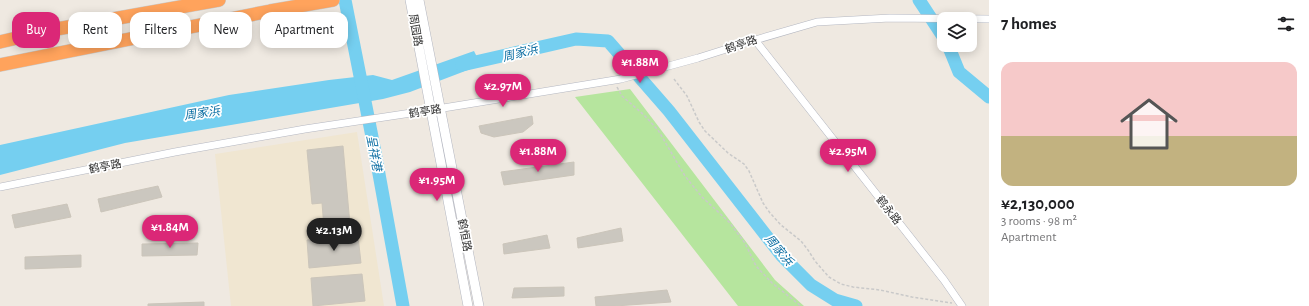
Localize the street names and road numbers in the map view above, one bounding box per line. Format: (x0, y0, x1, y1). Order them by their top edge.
street label: 周园路 (407, 13, 425, 47)
street label: 鹤亭路 (723, 33, 759, 55)
street label: 鹤亭路 (408, 102, 442, 120)
street label: 鹤亭路 (88, 157, 122, 175)
street label: 鹤永路 (874, 193, 904, 227)
street label: 鹤恒路 (456, 218, 474, 252)

